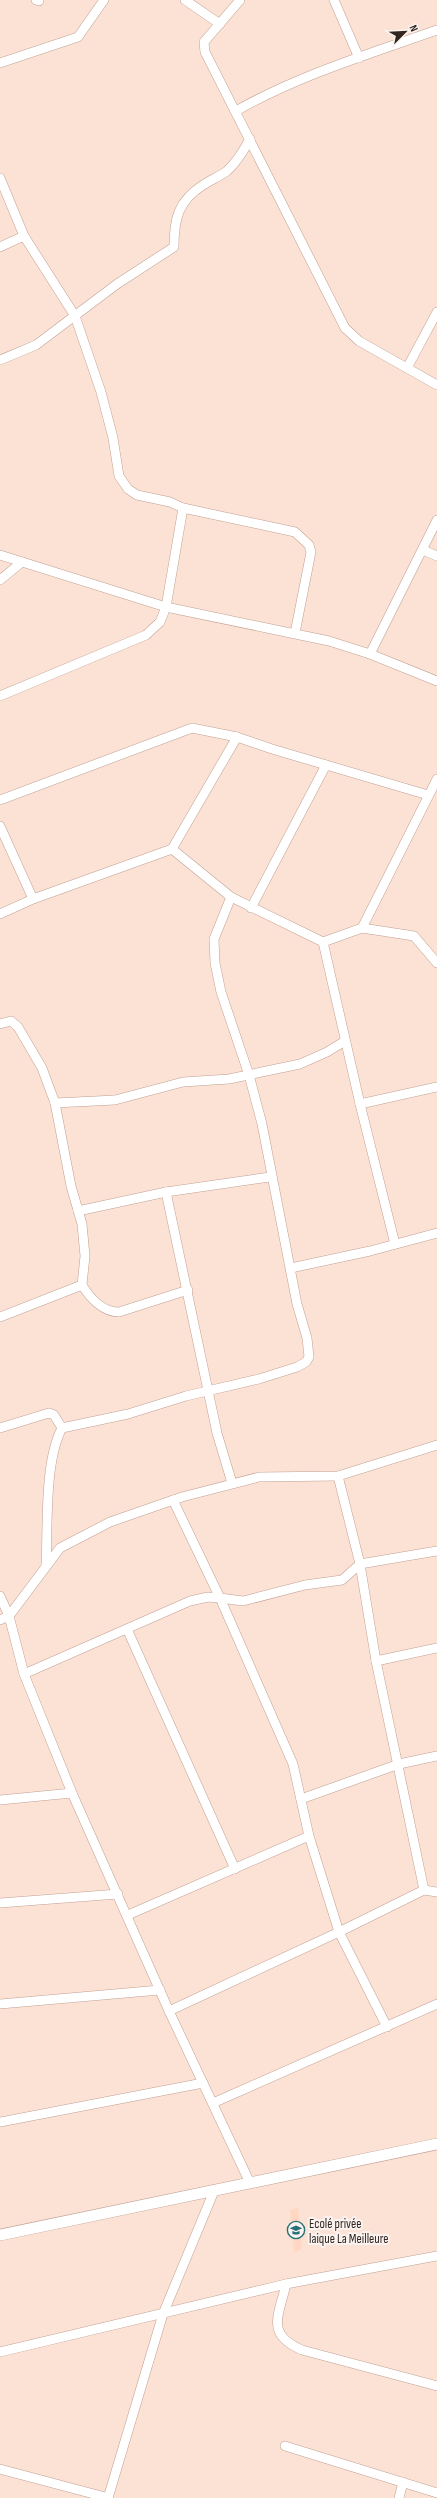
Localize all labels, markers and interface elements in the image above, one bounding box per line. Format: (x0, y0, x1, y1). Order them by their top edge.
north arrow (385, 12, 425, 52)
text: N (407, 23, 421, 34)
place label: Ecolé privée laique La Meilleure (309, 2216, 388, 2247)
school or university icon: Ecolé privée laique La Meilleure (286, 2220, 306, 2240)

